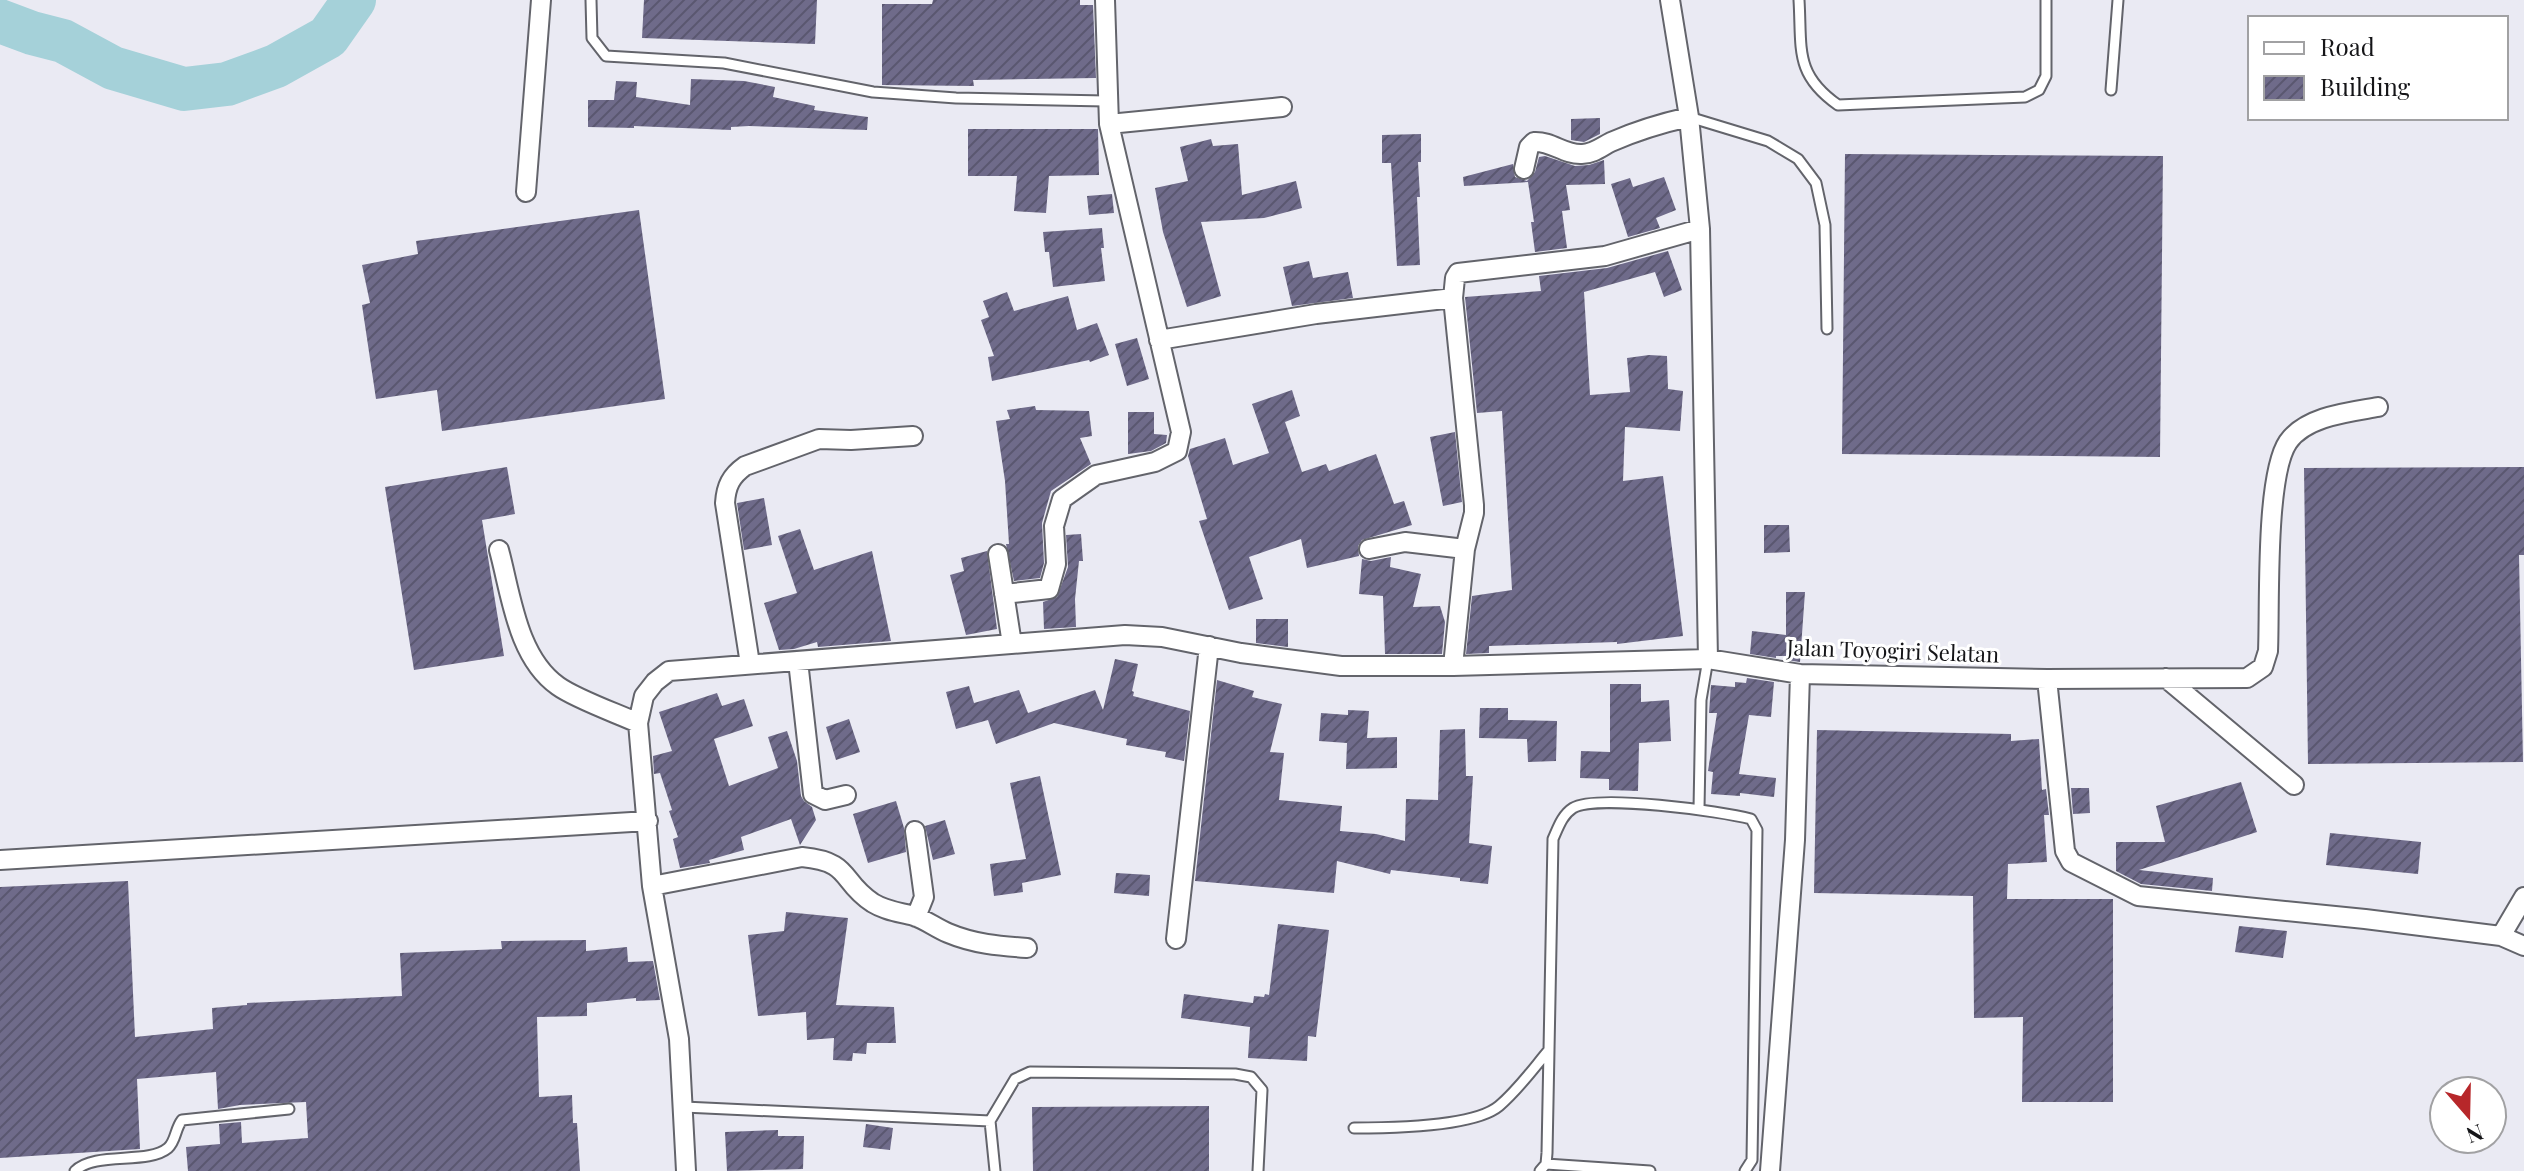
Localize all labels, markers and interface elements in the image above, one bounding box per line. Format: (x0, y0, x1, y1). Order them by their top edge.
legend (2248, 16, 2508, 120)
text: Road (2320, 30, 2375, 62)
text: Building (2320, 70, 2411, 102)
street label: Jalan Toyogiri Selatan (1785, 631, 2000, 669)
north arrow (2428, 1075, 2508, 1155)
text: N (2462, 1118, 2488, 1152)

